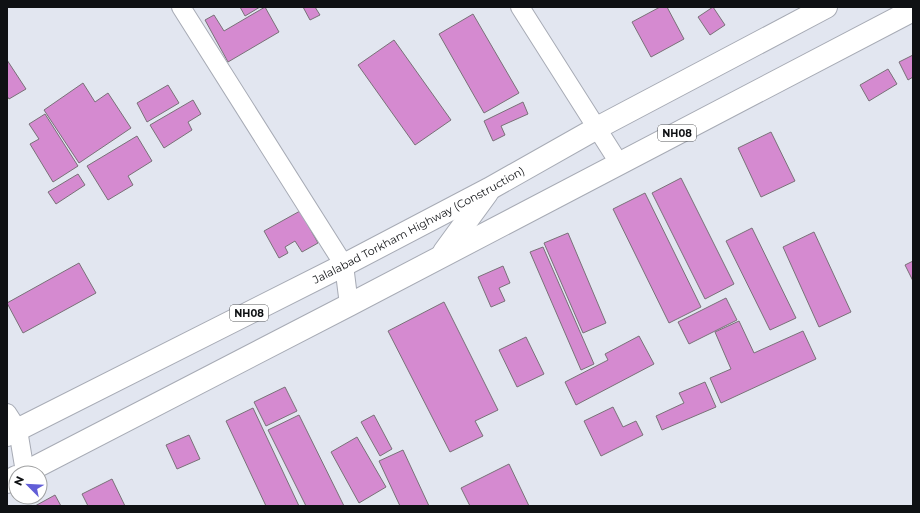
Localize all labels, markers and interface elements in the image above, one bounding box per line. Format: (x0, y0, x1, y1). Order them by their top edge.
road number: NH08 (658, 125, 696, 141)
street label: Jalalabad Torkham Highway (Construction) (309, 163, 527, 287)
road number: NH08 (230, 305, 268, 321)
north arrow (8, 465, 48, 505)
text: N (11, 474, 27, 488)

